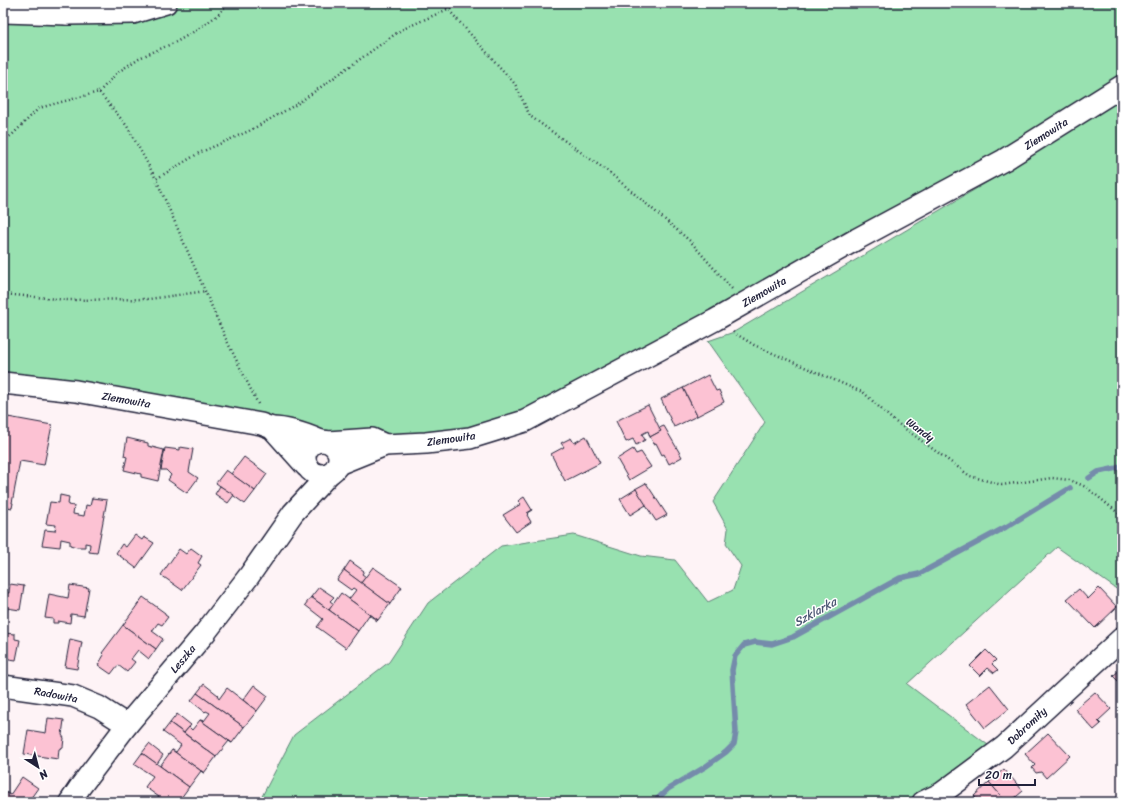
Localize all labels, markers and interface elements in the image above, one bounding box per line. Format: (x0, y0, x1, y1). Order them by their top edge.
street label: Ziemowita (1020, 113, 1072, 155)
street label: Ziemowita (738, 271, 790, 313)
street label: Ziemowita (100, 386, 152, 414)
street label: Wandy (902, 413, 939, 447)
street label: Ziemowita (425, 426, 477, 452)
water label: Szklarka (789, 590, 842, 633)
street label: Leszka (165, 640, 201, 678)
street label: Radowita (32, 681, 80, 709)
street label: Dobromiły (1003, 702, 1052, 750)
north arrow (18, 747, 58, 787)
scale bar (979, 761, 1035, 787)
text: N (35, 764, 53, 785)
text: 20 m (985, 764, 1012, 786)

